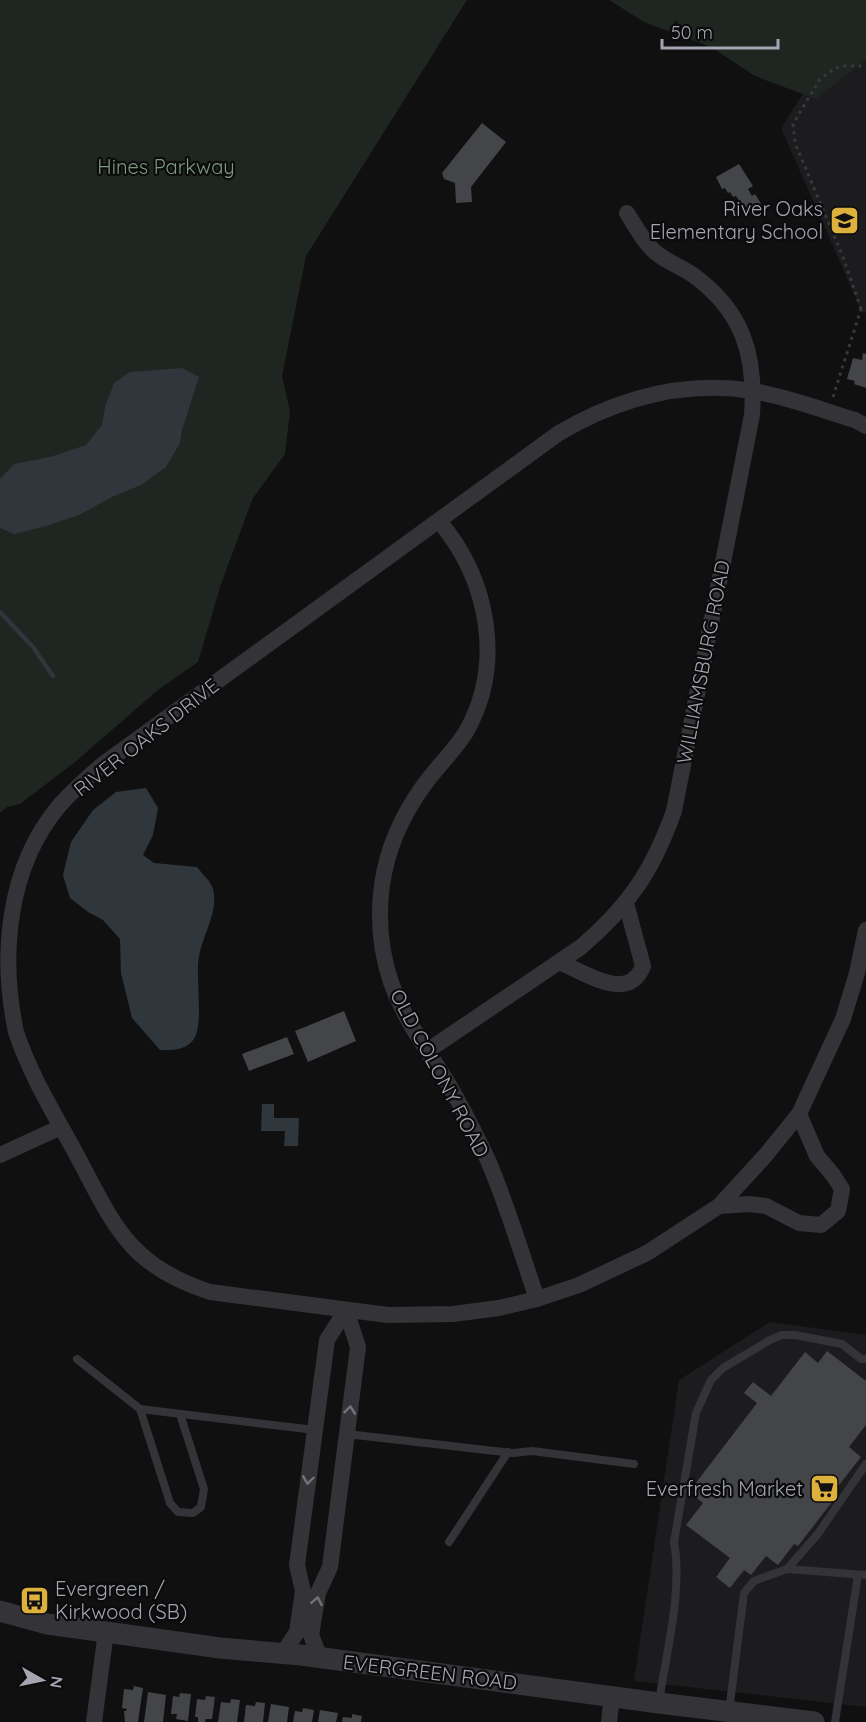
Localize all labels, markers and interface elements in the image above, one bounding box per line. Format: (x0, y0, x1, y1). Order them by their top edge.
scale bar (662, 12, 778, 50)
text: 50 m (671, 21, 713, 44)
park label: Hines Parkway (97, 154, 235, 179)
place label: River Oaks Elementary School (650, 196, 823, 244)
school or university icon: River Oaks Elementary School (828, 204, 860, 236)
street label: WILLIAMSBURG ROAD (671, 558, 735, 766)
street label: RIVER OAKS DRIVE (68, 673, 224, 801)
street label: OLD COLONY ROAD (385, 985, 495, 1161)
one-way arrow (343, 1406, 356, 1415)
supermarket icon: Everfresh Market (808, 1472, 840, 1504)
one-way arrow (303, 1475, 315, 1484)
place label: Everfresh Market (646, 1476, 803, 1501)
place label: Evergreen / Kirkwood (SB) (55, 1576, 187, 1624)
bus stop icon: Evergreen / Kirkwood (SB) (18, 1584, 50, 1616)
one-way arrow (310, 1596, 323, 1606)
street label: EVERGREEN ROAD (342, 1649, 518, 1695)
north arrow (12, 1650, 72, 1710)
text: N (46, 1675, 68, 1690)

